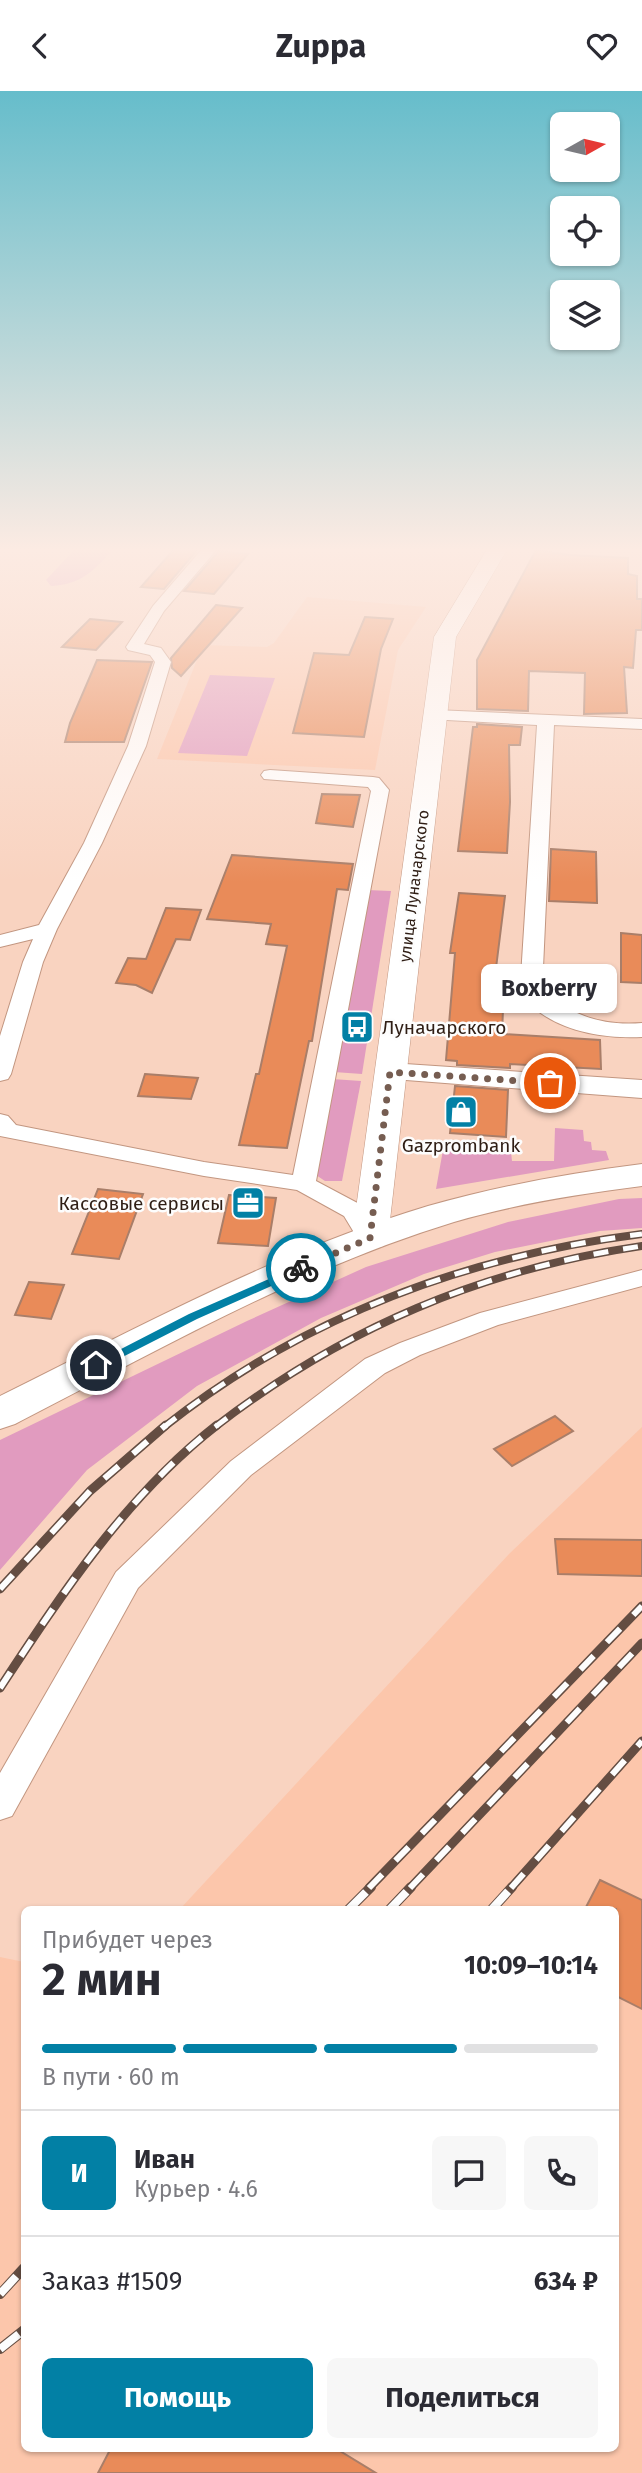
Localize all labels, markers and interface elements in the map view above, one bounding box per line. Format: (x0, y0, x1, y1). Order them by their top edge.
icon: back (21, 27, 59, 65)
text: Zuppa (276, 27, 366, 65)
icon: heart (583, 27, 621, 65)
north arrow (550, 112, 620, 182)
map controls (550, 112, 620, 350)
button: locate (550, 196, 620, 266)
button: layers (550, 280, 620, 350)
street label: улица Луначарского (395, 809, 433, 963)
callout: Boxberry (482, 964, 618, 1013)
text: Boxberry (501, 974, 597, 1002)
bus stop icon: Луначарского (338, 1008, 376, 1046)
place label: Луначарского (382, 1016, 506, 1039)
pin (520, 1053, 580, 1113)
icon: bag (531, 1064, 569, 1102)
shop icon: Gazprombank (442, 1093, 480, 1131)
place label: Gazprombank (402, 1134, 520, 1157)
office icon: Кассовые сервисы (229, 1184, 267, 1222)
place label: Кассовые сервисы (59, 1192, 224, 1215)
courier (266, 1233, 336, 1303)
icon: bike (282, 1249, 320, 1287)
pin (66, 1335, 126, 1395)
icon: home (77, 1346, 115, 1384)
text: Прибудет через (42, 1926, 213, 1954)
text: 10:09–10:14 (464, 1950, 598, 1981)
text: 2 мин (42, 1952, 162, 2007)
text: В пути · 60 m (42, 2063, 180, 2091)
button: chat (432, 2136, 506, 2210)
button: phone (524, 2136, 598, 2210)
text: Иван (134, 2144, 195, 2175)
text: И (70, 2158, 88, 2189)
text: Курьер · 4.6 (134, 2175, 258, 2203)
text: Заказ #1509 (42, 2266, 182, 2297)
text: 634 ₽ (534, 2266, 598, 2297)
button: Помощь (42, 2358, 313, 2438)
button: Поделиться (327, 2358, 598, 2438)

